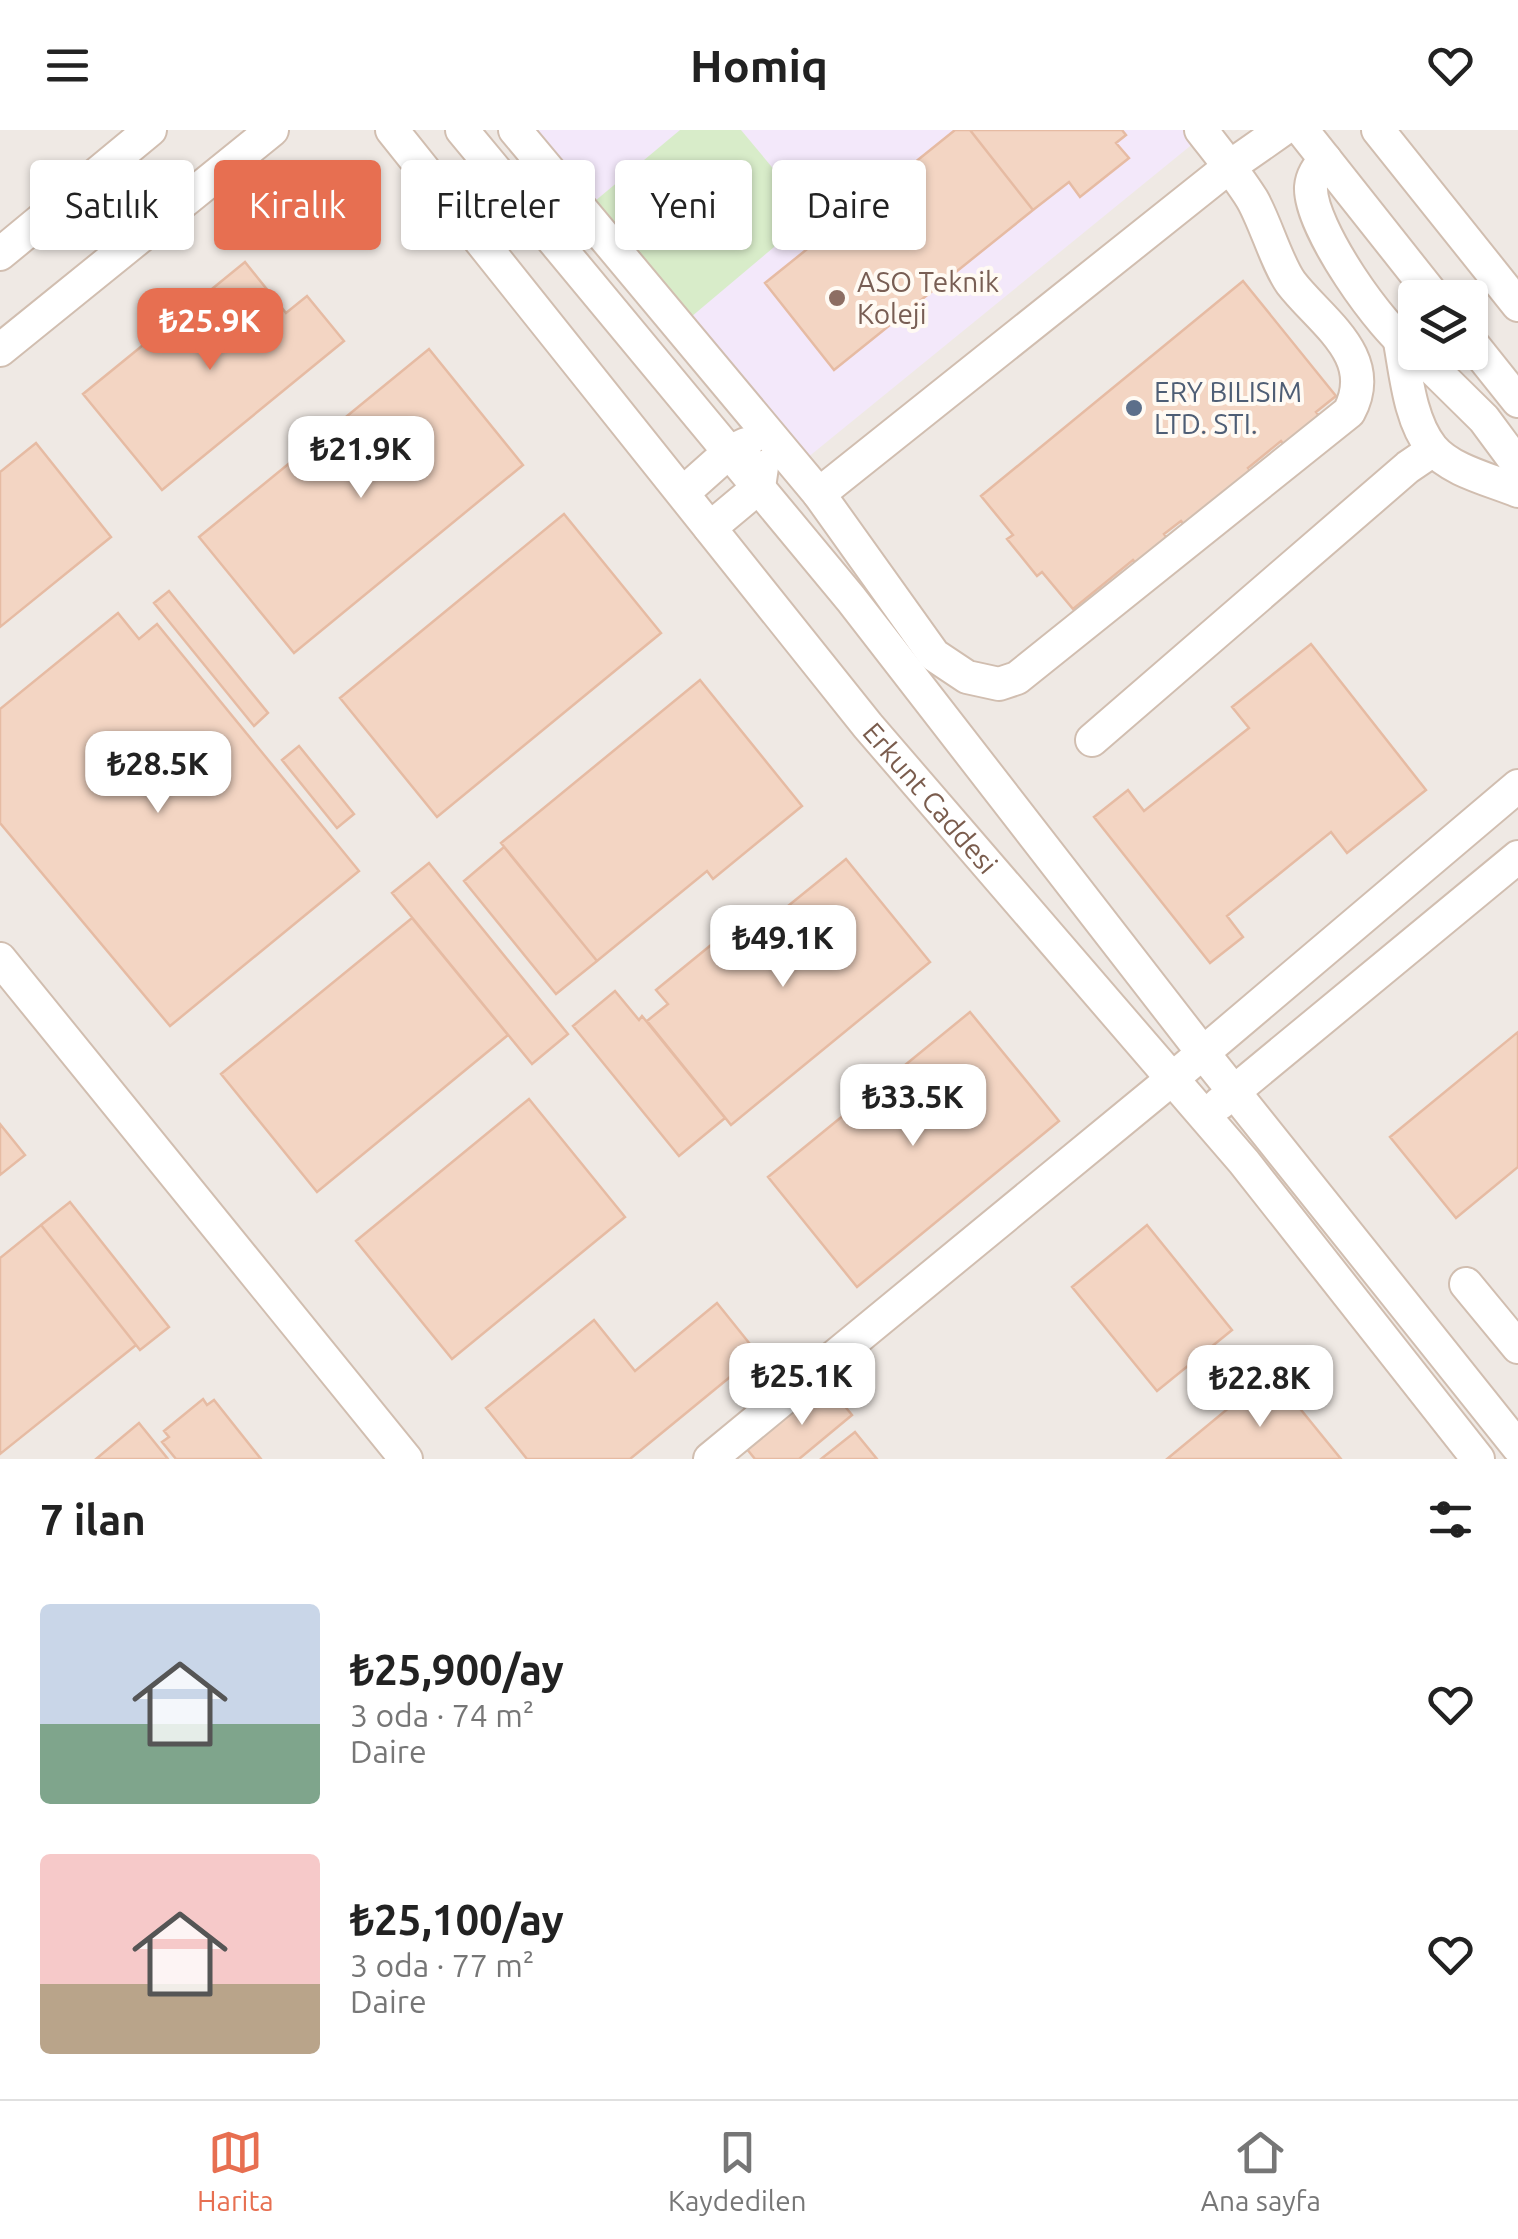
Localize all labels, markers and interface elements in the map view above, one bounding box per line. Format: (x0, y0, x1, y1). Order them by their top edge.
icon: menu (40, 38, 95, 93)
icon: heart (1423, 38, 1478, 93)
text: Homiq (690, 40, 828, 91)
chip: Satılık (30, 160, 194, 250)
chip: Kiralık (214, 160, 381, 250)
chip: Filtreler (401, 160, 595, 250)
chip: Yeni (615, 160, 752, 250)
chip: Daire (772, 160, 926, 250)
place label: ASO Teknik Koleji (857, 266, 999, 329)
map controls (1398, 280, 1488, 370)
button: layers (1398, 280, 1488, 370)
marker: ASO Teknik Koleji (826, 287, 848, 309)
pin: ₺25.9K (129, 288, 291, 373)
text: ₺25.9K (159, 302, 261, 338)
place label: ERY BILISIM LTD. STI. (1154, 376, 1302, 439)
marker: ERY BILISIM LTD. STI. (1123, 397, 1145, 419)
pin: ₺21.9K (280, 416, 442, 501)
text: ₺21.9K (310, 430, 412, 466)
street label: Erkunt Caddesi (857, 716, 1004, 879)
pin: ₺28.5K (77, 731, 239, 816)
text: ₺28.5K (107, 745, 209, 781)
pin: ₺49.1K (702, 905, 864, 990)
text: ₺49.1K (732, 919, 834, 955)
pin: ₺33.5K (832, 1064, 994, 1149)
text: ₺33.5K (862, 1078, 964, 1114)
pin: ₺25.1K (721, 1343, 883, 1428)
pin: ₺22.8K (1179, 1345, 1341, 1430)
text: ₺25.1K (751, 1357, 853, 1393)
text: ₺22.8K (1209, 1359, 1311, 1395)
icon: filters (1423, 1492, 1478, 1547)
text: 7 ilan (40, 1496, 146, 1543)
icon: home (120, 1644, 240, 1764)
text: ₺25,900/ay (350, 1646, 564, 1693)
icon: heart (1423, 1677, 1478, 1732)
text: 3 oda · 74 m² (350, 1697, 534, 1733)
text: Daire (350, 1733, 427, 1769)
icon: home (120, 1894, 240, 2014)
text: ₺25,100/ay (350, 1896, 564, 1943)
icon: heart (1423, 1927, 1478, 1982)
text: 3 oda · 77 m² (350, 1947, 534, 1983)
text: Daire (350, 1983, 427, 2019)
tab: Harita (197, 2125, 274, 2216)
tab: Kaydedilen (668, 2125, 807, 2216)
tab: Ana sayfa (1201, 2125, 1321, 2216)

